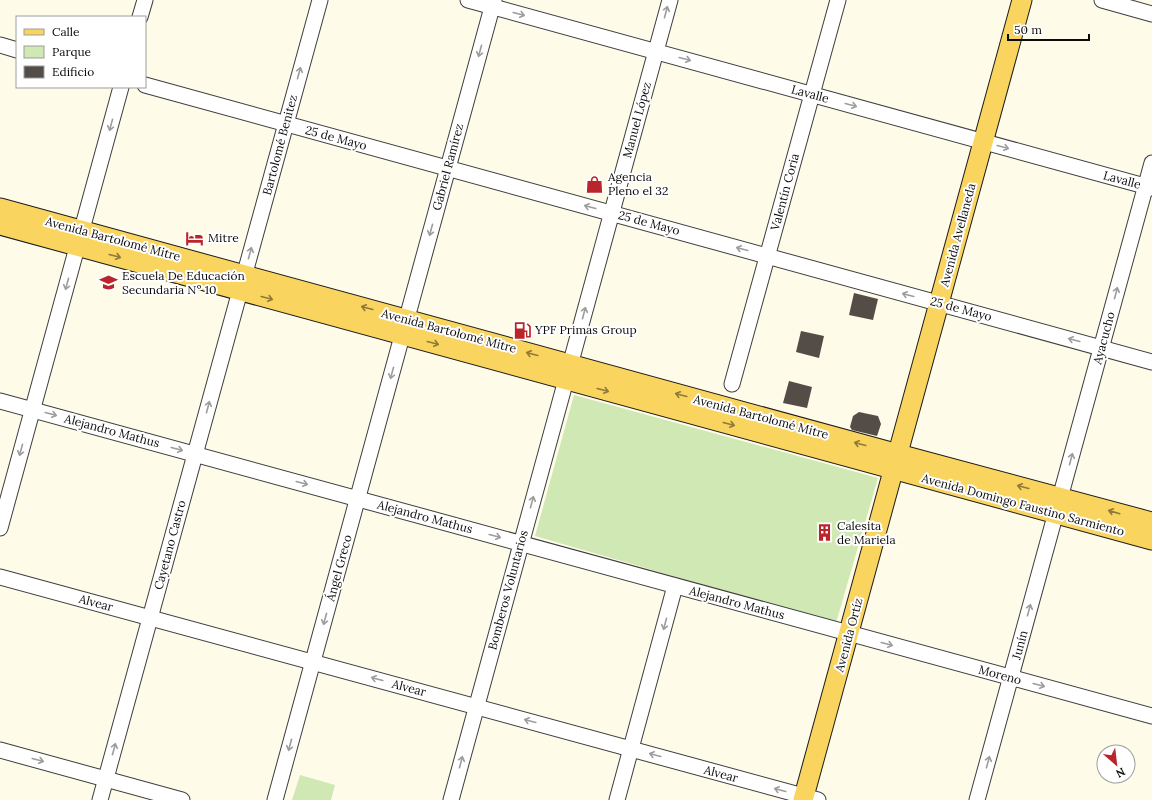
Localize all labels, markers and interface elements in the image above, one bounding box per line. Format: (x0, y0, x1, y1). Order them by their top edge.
one-way arrow (663, 6, 671, 19)
one-way arrow (512, 11, 525, 18)
legend (16, 16, 146, 88)
scale bar (1008, 16, 1089, 42)
text: 50 m (1014, 22, 1042, 37)
text: Calle (52, 24, 80, 39)
text: Parque (52, 44, 92, 59)
one-way arrow (476, 44, 483, 57)
one-way arrow (678, 56, 691, 64)
text: Edificio (52, 64, 94, 79)
one-way arrow (296, 67, 304, 80)
street label: Manuel López (619, 80, 654, 160)
street label: Lavalle (790, 81, 831, 106)
street label: Bartolomé Benitez (259, 93, 300, 197)
one-way arrow (844, 102, 857, 109)
one-way arrow (106, 118, 114, 131)
street label: 25 de Mayo (304, 122, 369, 153)
street label: Gabriel Ramírez (429, 122, 466, 212)
one-way arrow (996, 144, 1009, 151)
street label: Valentín Coria (767, 152, 802, 233)
street label: Lavalle (1102, 167, 1143, 192)
place label: Agencia Pleno el 32 (607, 169, 668, 198)
shop icon: Agencia Pleno el 32 (585, 174, 605, 194)
street label: Avenida Avellaneda (936, 181, 979, 289)
one-way arrow (584, 203, 597, 210)
street label: 25 de Mayo (617, 207, 682, 238)
street label: Avenida Bartolomé Mitre (43, 213, 183, 264)
one-way arrow (427, 224, 434, 237)
hotel icon: Mitre (185, 228, 205, 248)
place label: Mitre (208, 230, 239, 245)
one-way arrow (736, 245, 749, 252)
one-way arrow (247, 247, 255, 260)
one-way arrow (108, 253, 121, 260)
place label: Escuela De Educación Secundaria Nº 10 (122, 268, 245, 297)
school or university icon: Escuela De Educación Secundaria Nº 10 (99, 273, 119, 293)
one-way arrow (63, 277, 70, 290)
one-way arrow (1113, 287, 1120, 300)
one-way arrow (902, 290, 915, 298)
street label: 25 de Mayo (929, 293, 994, 324)
one-way arrow (261, 295, 274, 302)
one-way arrow (360, 304, 373, 312)
street label: Avenida Bartolomé Mitre (379, 305, 519, 356)
one-way arrow (581, 307, 588, 320)
street label: Ayacucho (1089, 310, 1118, 367)
fuel station icon: YPF Primas Group (512, 320, 532, 340)
place label: YPF Primas Group (534, 322, 637, 337)
one-way arrow (1068, 336, 1081, 343)
one-way arrow (426, 340, 439, 348)
one-way arrow (526, 350, 539, 357)
one-way arrow (388, 366, 395, 379)
one-way arrow (597, 387, 610, 394)
one-way arrow (674, 391, 687, 398)
street label: Avenida Bartolomé Mitre (691, 391, 831, 442)
one-way arrow (205, 401, 212, 414)
street label: Alejandro Mathus (62, 410, 162, 451)
one-way arrow (44, 411, 57, 418)
one-way arrow (722, 421, 735, 428)
one-way arrow (854, 440, 867, 447)
one-way arrow (17, 443, 25, 456)
one-way arrow (170, 445, 183, 453)
one-way arrow (1068, 453, 1075, 466)
street label: Avenida Domingo Faustino Sarmiento (919, 470, 1126, 539)
one-way arrow (295, 480, 308, 487)
one-way arrow (1016, 483, 1029, 490)
street label: Alejandro Mathus (375, 496, 475, 537)
one-way arrow (529, 496, 536, 509)
street label: Cayetano Castro (150, 498, 189, 591)
one-way arrow (1108, 508, 1121, 515)
place label: Calesita de Mariela (837, 518, 896, 547)
building icon: Calesita de Mariela (814, 523, 834, 543)
street label: Bomberos Voluntarios (484, 528, 531, 651)
street label: Ángel Greco (322, 533, 355, 604)
one-way arrow (488, 533, 501, 540)
street label: Alejandro Mathus (687, 582, 787, 623)
street label: Alvear (77, 591, 116, 614)
street label: Avenida Ortíz (831, 596, 866, 674)
one-way arrow (1026, 604, 1034, 617)
one-way arrow (320, 613, 328, 626)
one-way arrow (660, 617, 668, 630)
street label: Junín (1008, 629, 1031, 662)
one-way arrow (880, 640, 893, 648)
street label: Moreno (977, 662, 1023, 687)
one-way arrow (371, 675, 384, 682)
street label: Alvear (390, 676, 429, 699)
one-way arrow (1032, 682, 1045, 689)
one-way arrow (523, 717, 536, 724)
one-way arrow (286, 738, 293, 751)
one-way arrow (111, 743, 119, 756)
north arrow (1096, 744, 1136, 784)
one-way arrow (649, 751, 662, 758)
one-way arrow (458, 756, 465, 769)
one-way arrow (984, 756, 992, 769)
one-way arrow (31, 757, 44, 765)
street label: Alvear (702, 762, 741, 785)
text: N (1113, 765, 1128, 781)
one-way arrow (774, 786, 787, 793)

